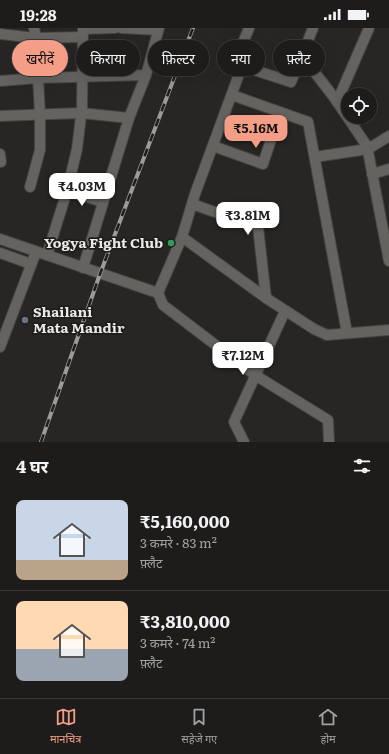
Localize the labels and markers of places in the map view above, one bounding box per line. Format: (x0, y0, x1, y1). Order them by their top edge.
pin: ₹5.16M (223, 115, 289, 149)
pin: ₹4.03M (49, 173, 115, 207)
pin: ₹3.81M (215, 202, 281, 236)
place label: Yogya Fight Club (44, 232, 163, 252)
marker: Yogya Fight Club (166, 238, 176, 248)
place label: Shailani Mata Mandir (33, 301, 125, 337)
marker: Shailani Mata Mandir (20, 315, 30, 325)
pin: ₹7.12M (210, 342, 276, 376)

